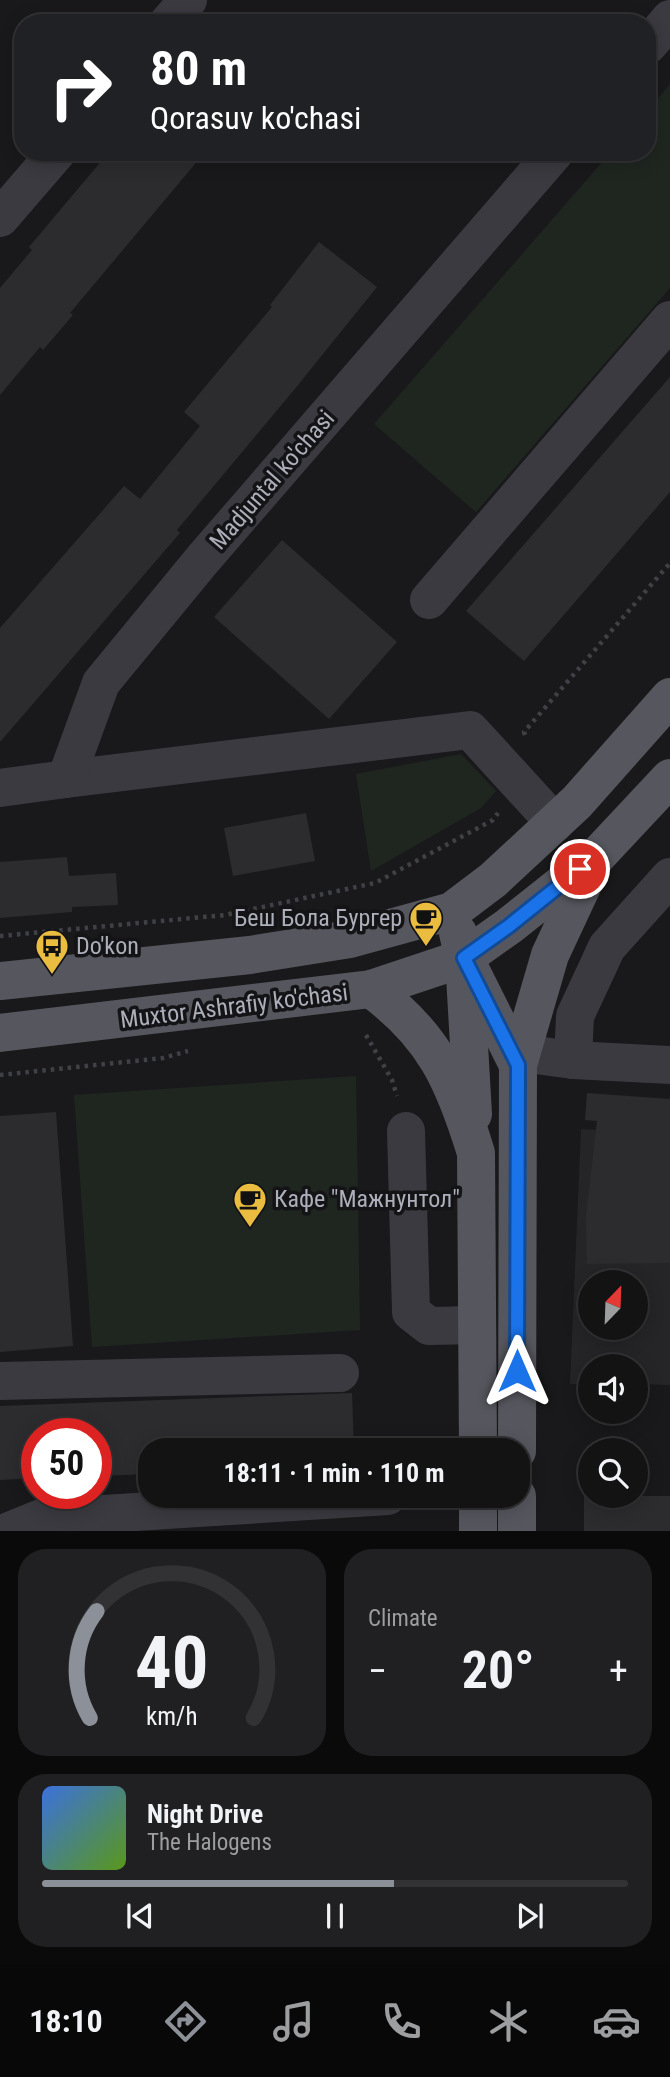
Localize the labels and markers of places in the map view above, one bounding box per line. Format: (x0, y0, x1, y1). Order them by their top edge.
pin (550, 839, 610, 899)
cafe icon: Беш Бола Бургер (407, 899, 445, 948)
place label: Беш Бола Бургер (234, 904, 402, 932)
bus stop icon: Do'kon (33, 927, 71, 976)
place label: Do'kon (76, 932, 139, 960)
cafe icon: Кафе "Мажнунтол" (231, 1180, 269, 1229)
place label: Кафе "Мажнунтол" (274, 1185, 460, 1213)

